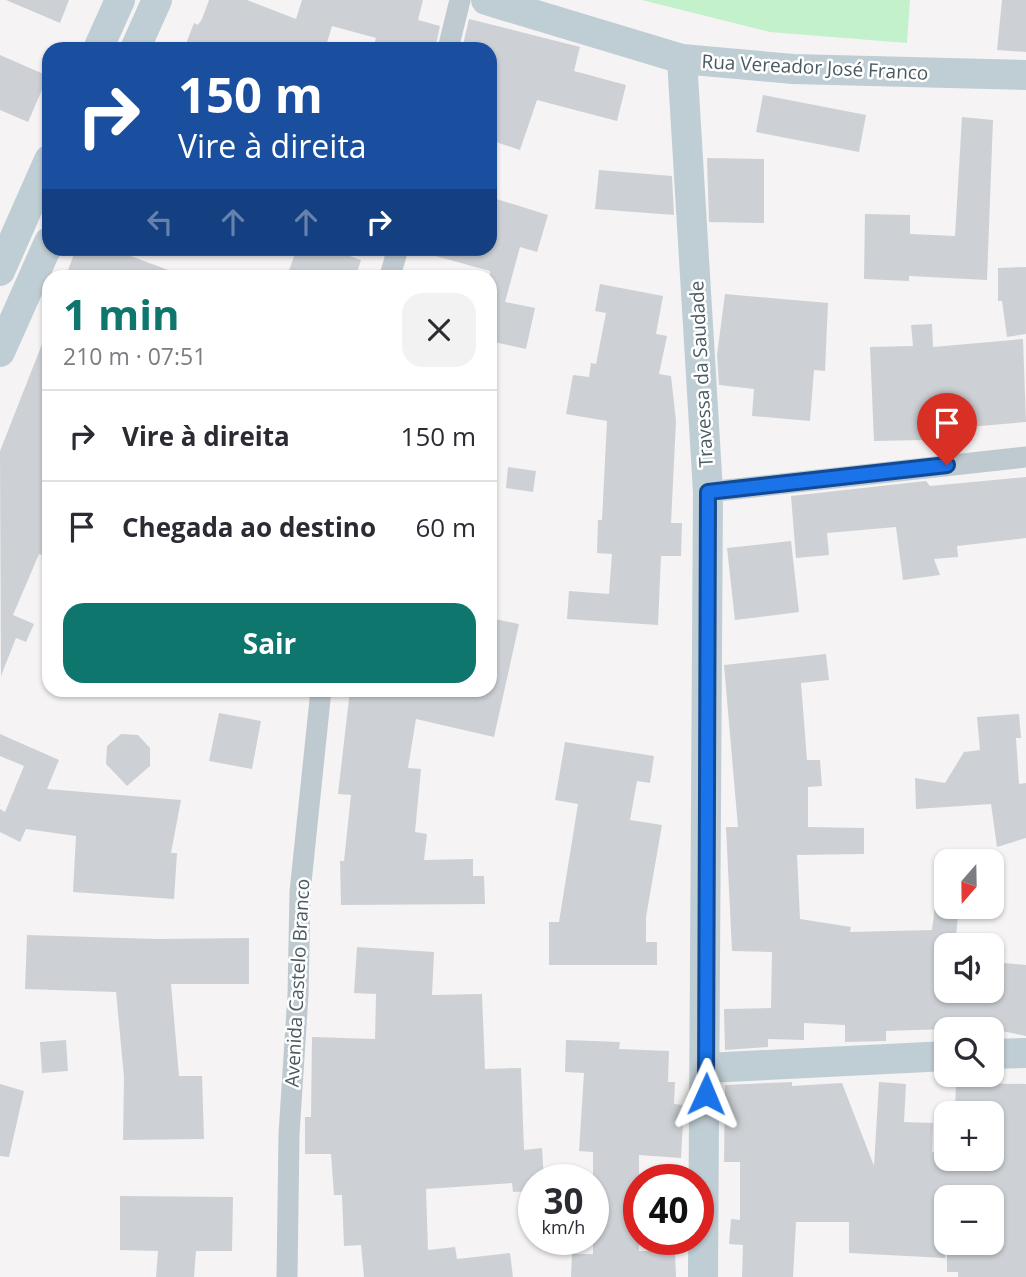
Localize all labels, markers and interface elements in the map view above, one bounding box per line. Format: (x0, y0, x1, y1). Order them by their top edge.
street label: Rua Vereador José Franco (701, 48, 929, 86)
text: 150 m (178, 61, 323, 127)
icon: right (63, 70, 154, 161)
text: Vire à direita (178, 124, 367, 167)
icon: left (141, 203, 179, 241)
icon: ahead (214, 203, 252, 241)
icon: ahead (287, 203, 325, 241)
icon: right (360, 203, 398, 241)
street label: Travessa da Saudade (683, 280, 719, 468)
text: 1 min (63, 285, 180, 342)
button: close (402, 293, 476, 367)
text: 210 m · 07:51 (63, 340, 206, 372)
pin (917, 393, 977, 465)
icon: arrive (928, 404, 966, 442)
icon: right (63, 417, 101, 455)
text: Vire à direita (122, 418, 290, 454)
text: 150 m (401, 418, 476, 454)
icon: arrive (63, 508, 101, 546)
text: Chegada ao destino (122, 509, 376, 545)
text: 60 m (415, 509, 476, 545)
button: Sair (63, 603, 476, 683)
north arrow (934, 849, 1004, 919)
map controls (934, 849, 1004, 1255)
street label: Avenida Castelo Branco (279, 878, 315, 1088)
button: sound (934, 933, 1004, 1003)
button: search (934, 1017, 1004, 1087)
position arrow (669, 1057, 743, 1131)
button: + (934, 1101, 1004, 1171)
speed limit sign: 40 (623, 1164, 714, 1255)
text: 30 (543, 1177, 584, 1224)
button: − (934, 1185, 1004, 1255)
text: km/h (542, 1215, 585, 1239)

